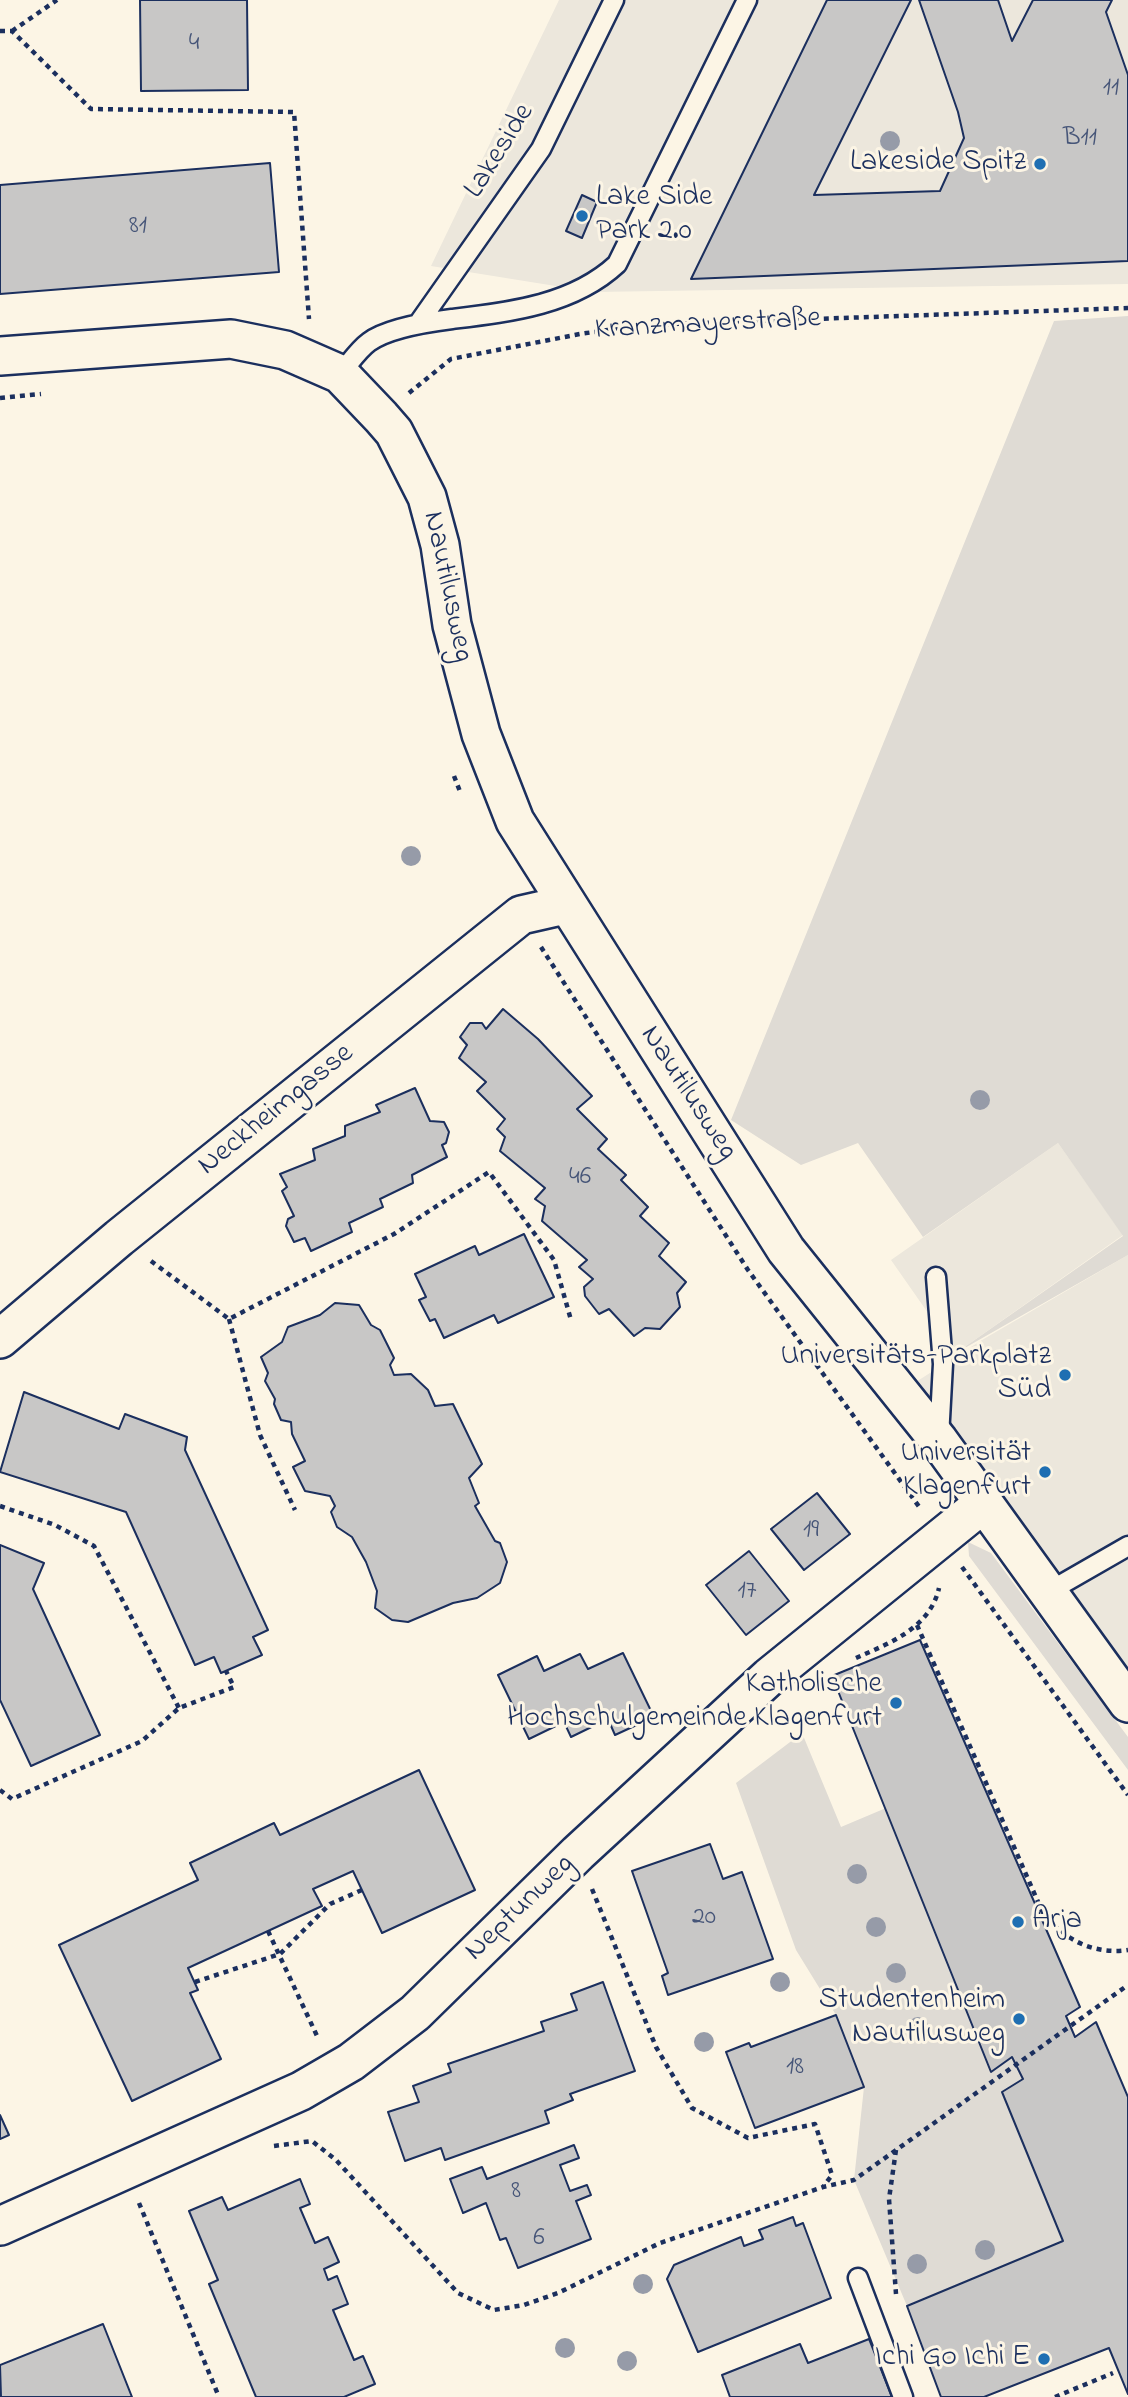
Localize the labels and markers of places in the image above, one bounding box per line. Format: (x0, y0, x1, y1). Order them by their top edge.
place label: Lakeside Spitz (850, 146, 1026, 182)
marker: Lakeside Spitz (1032, 156, 1048, 172)
place label: Lake Side Park 2.0 (596, 181, 712, 251)
marker: Lake Side Park 2.0 (574, 208, 590, 224)
place label: Universitäts-Parkplatz Süd (781, 1340, 1051, 1410)
marker: Universitäts-Parkplatz Süd (1057, 1367, 1073, 1383)
place label: Universität Klagenfurt (901, 1437, 1031, 1508)
marker: Universität Klagenfurt (1037, 1464, 1053, 1480)
place label: Katholische Hochschulgemeinde Klagenfurt (507, 1668, 882, 1738)
marker: Katholische Hochschulgemeinde Klagenfurt (888, 1695, 904, 1711)
place label: Arja (1032, 1904, 1082, 1940)
marker: Arja (1010, 1914, 1026, 1930)
place label: Studentenheim Nautilusweg (819, 1984, 1005, 2054)
marker: Studentenheim Nautilusweg (1011, 2011, 1027, 2027)
place label: Ichi Go Ichi E (875, 2341, 1030, 2377)
marker: Ichi Go Ichi E (1036, 2351, 1052, 2367)

